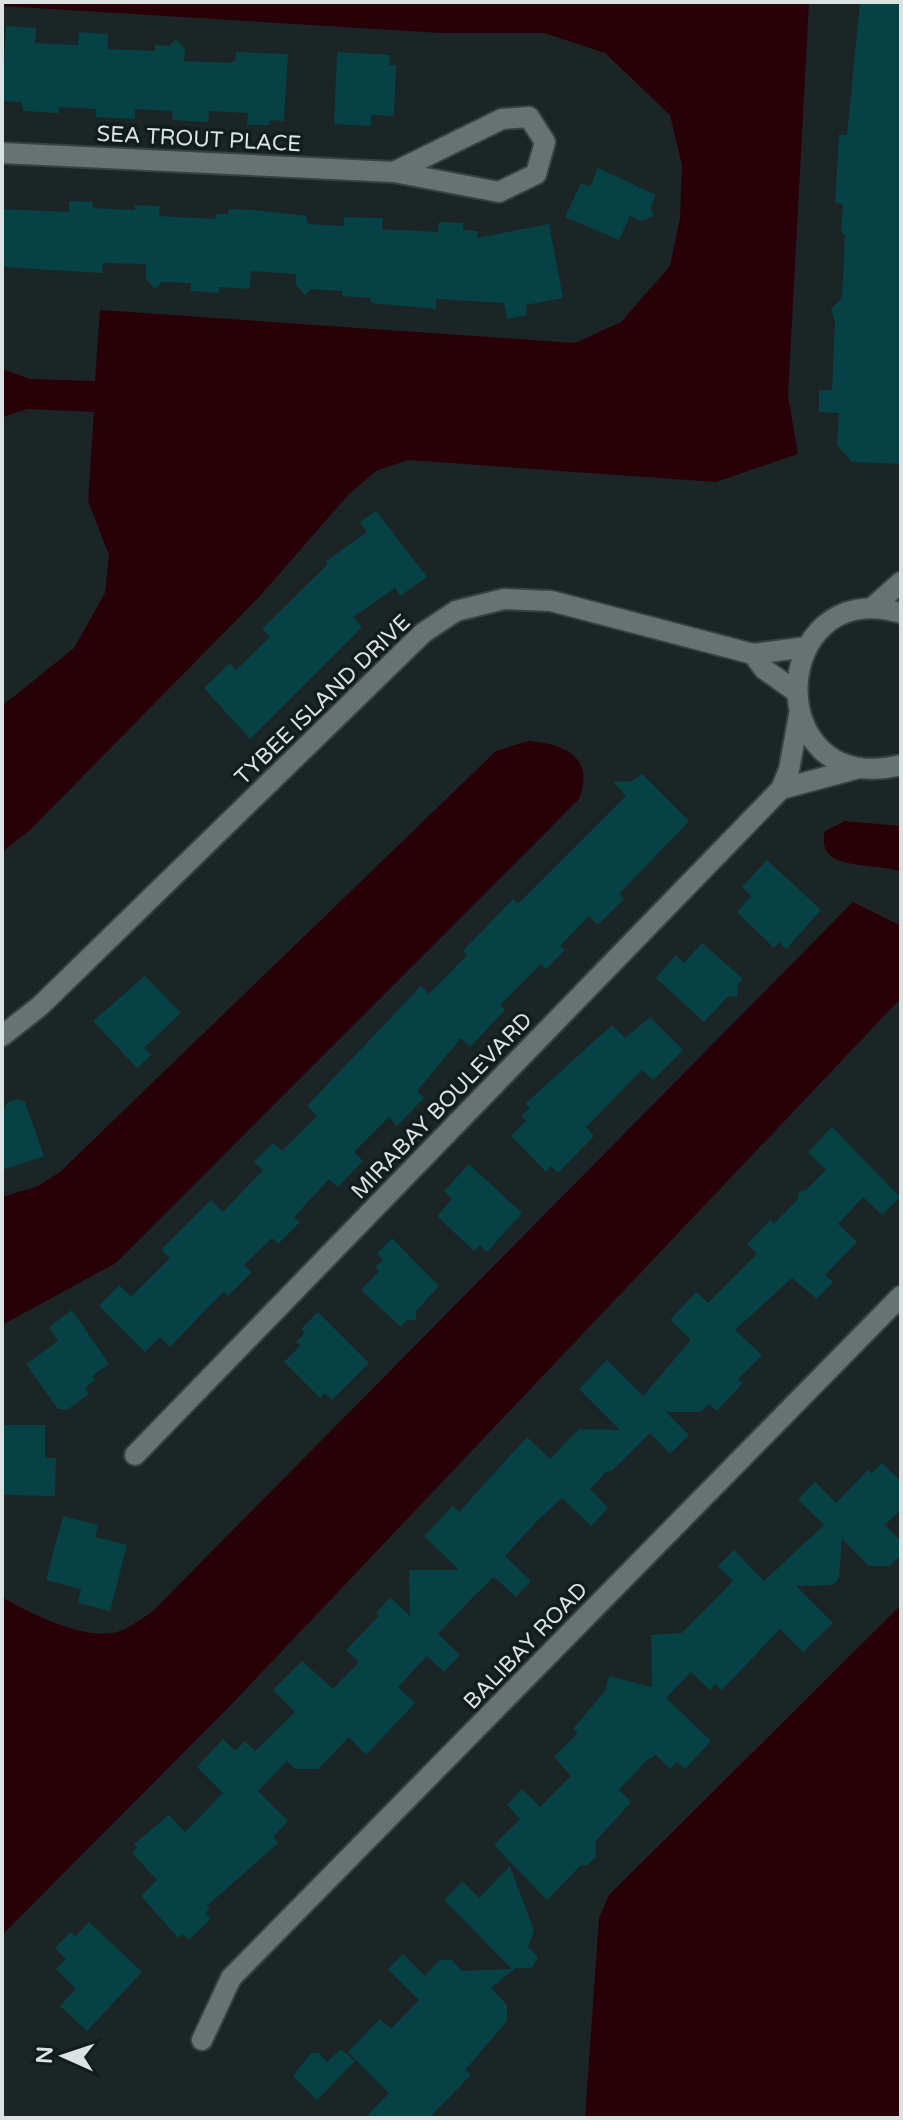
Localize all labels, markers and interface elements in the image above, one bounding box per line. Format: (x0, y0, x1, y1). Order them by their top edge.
street label: SEA TROUT PLACE (96, 121, 302, 157)
street label: TYBEE ISLAND DRIVE (230, 609, 416, 790)
street label: MIRABAY BOULEVARD (346, 1007, 538, 1204)
street label: BALIBAY ROAD (458, 1577, 593, 1715)
north arrow (24, 2016, 104, 2096)
text: N (32, 2046, 58, 2065)

